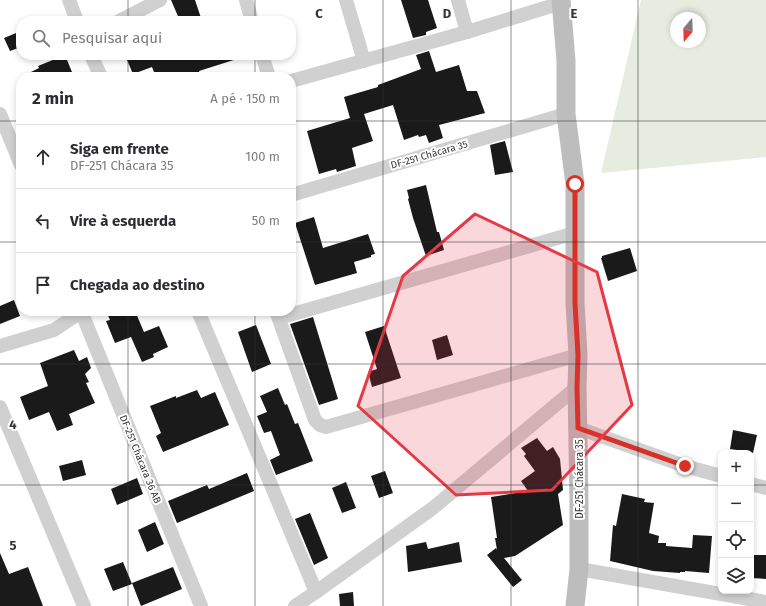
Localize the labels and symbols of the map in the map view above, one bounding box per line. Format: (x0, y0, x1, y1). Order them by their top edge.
text: C (315, 6, 323, 21)
text: D (443, 6, 452, 21)
text: E (571, 6, 578, 21)
north arrow (670, 12, 706, 48)
street label: DF-251 Chácara 35 (389, 138, 469, 172)
route start (566, 175, 584, 193)
street label: DF-251 Chácara 36 AB (117, 413, 163, 505)
text: 4 (9, 417, 17, 432)
street label: DF-251 Chácara 35 (574, 439, 586, 519)
route end (676, 457, 694, 475)
text: 5 (10, 538, 17, 553)

